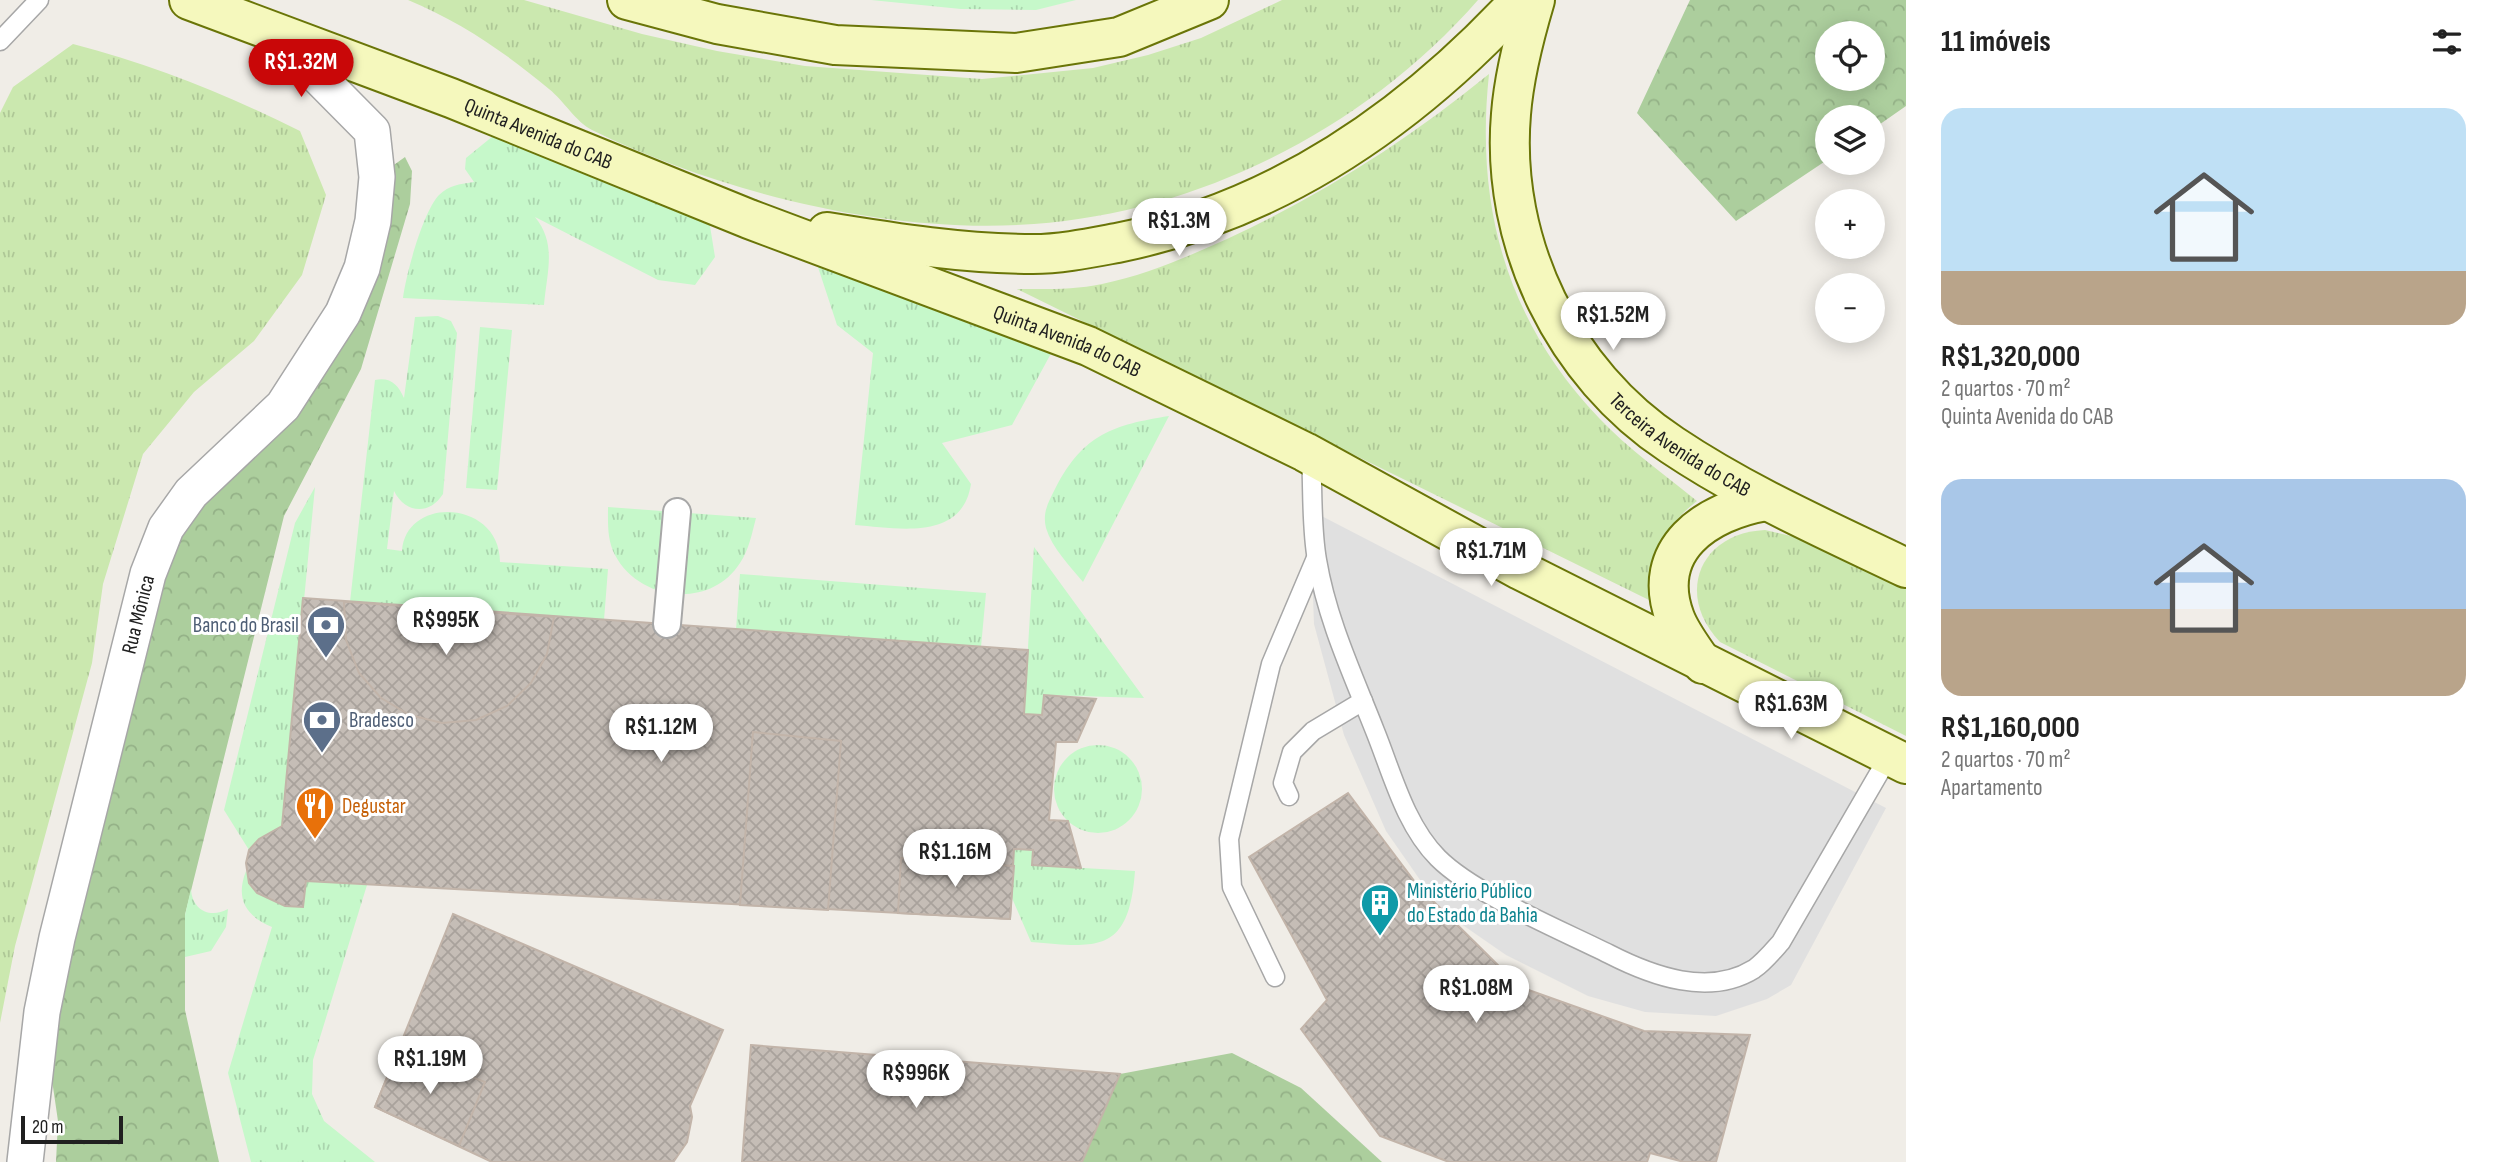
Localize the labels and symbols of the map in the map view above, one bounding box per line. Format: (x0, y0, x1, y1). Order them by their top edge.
pin: R$1.32M (236, 40, 366, 99)
street label: Quinta Avenida do CAB (461, 92, 616, 175)
pin: R$1.3M (1122, 198, 1236, 258)
pin: R$1.52M (1548, 292, 1678, 352)
street label: Quinta Avenida do CAB (990, 299, 1145, 382)
street label: Terceira Avenida do CAB (1604, 387, 1755, 502)
pin: R$1.71M (1426, 528, 1556, 588)
street label: Rua Mônica (116, 572, 160, 656)
pin: R$995K (389, 598, 503, 657)
bank icon: Banco do Brasil (305, 604, 347, 659)
place label: Banco do Brasil (193, 613, 299, 638)
pin: R$1.63M (1726, 682, 1856, 741)
bank icon: Bradesco (301, 699, 343, 754)
pin: R$1.12M (596, 704, 726, 764)
place label: Bradesco (349, 708, 414, 733)
restaurant icon: Degustar (294, 785, 336, 840)
place label: Degustar (342, 794, 406, 819)
pin: R$1.16M (890, 830, 1020, 889)
place label: Ministério Público do Estado da Bahia (1407, 879, 1538, 928)
building icon: Ministério Público do Estado da Bahia (1359, 882, 1401, 937)
pin: R$1.08M (1411, 965, 1541, 1025)
pin: R$1.19M (365, 1036, 495, 1096)
pin: R$996K (859, 1050, 973, 1110)
scale bar (21, 1113, 122, 1145)

